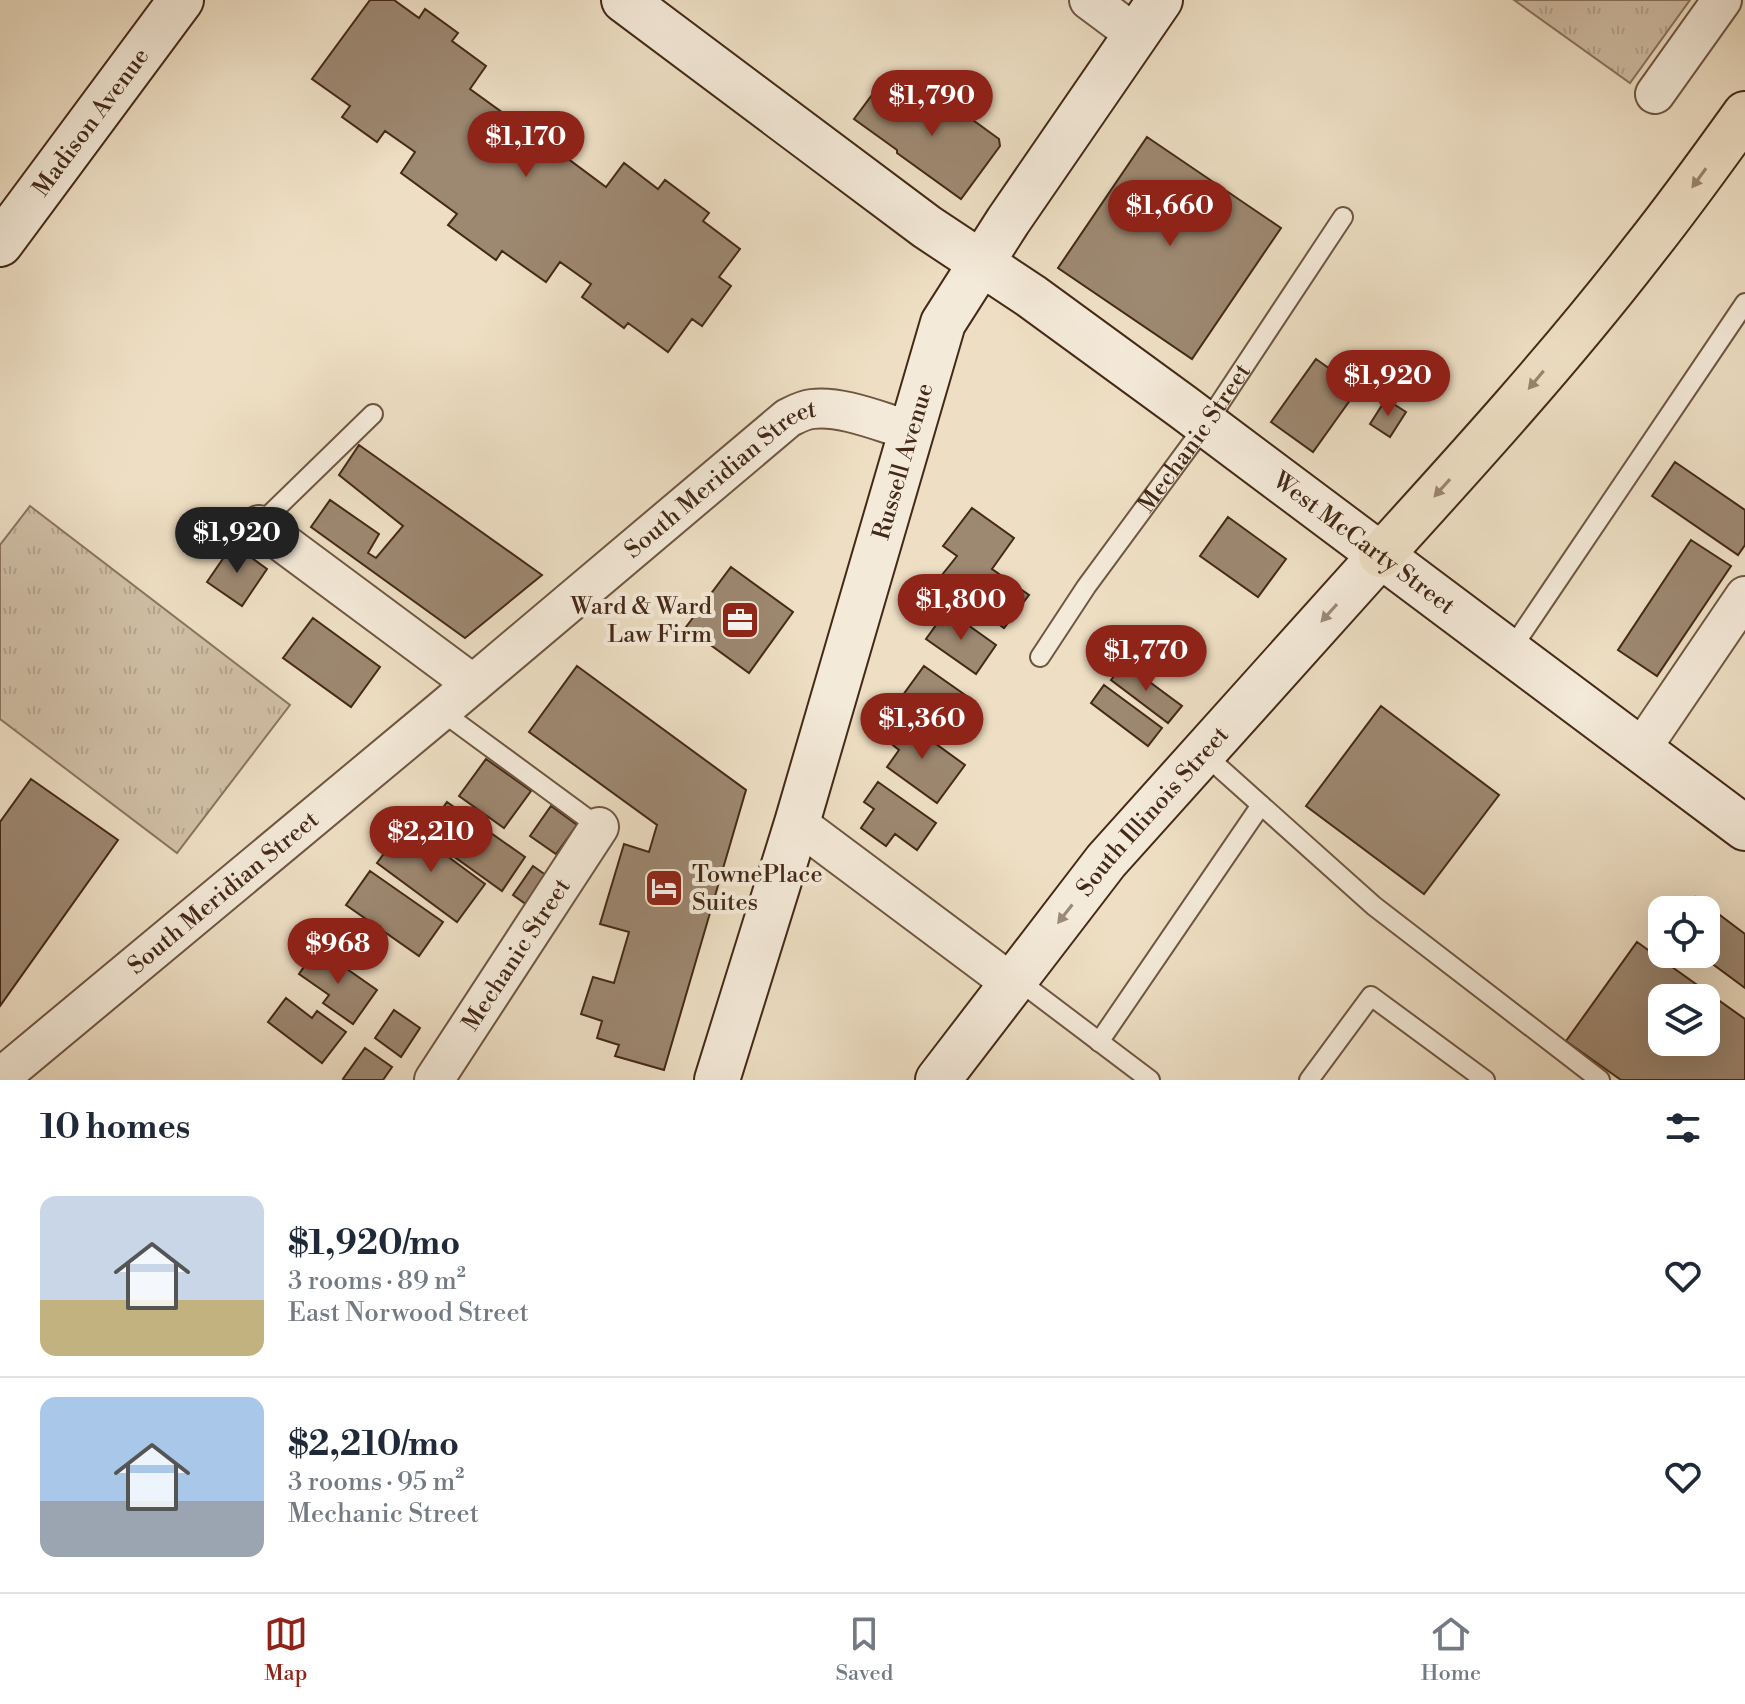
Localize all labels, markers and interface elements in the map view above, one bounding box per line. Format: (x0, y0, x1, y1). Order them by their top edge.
street label: Madison Avenue (26, 42, 156, 203)
pin: $1,790 (867, 70, 997, 138)
text: $1,790 (889, 80, 975, 112)
pin: $1,170 (461, 111, 591, 179)
text: $1,170 (486, 121, 567, 153)
one-way arrow (1692, 167, 1707, 188)
pin: $1,660 (1105, 180, 1235, 248)
text: $1,660 (1126, 190, 1214, 222)
pin: $1,920 (1323, 350, 1453, 418)
street label: Mechanic Street (1132, 358, 1258, 519)
text: $1,920 (1344, 360, 1432, 392)
one-way arrow (1528, 370, 1545, 390)
street label: Russell Avenue (867, 380, 941, 543)
street label: South Meridian Street (619, 395, 818, 565)
street label: West McCarty Street (1266, 465, 1461, 622)
one-way arrow (1433, 478, 1451, 497)
pin: $1,920 (172, 507, 302, 575)
text: $1,920 (193, 517, 281, 549)
pin: $1,800 (896, 574, 1026, 642)
text: $1,800 (916, 584, 1006, 616)
place label: Ward & Ward Law Firm (570, 592, 712, 650)
office icon: Ward & Ward Law Firm (719, 599, 761, 641)
one-way arrow (1320, 604, 1338, 623)
pin: $1,770 (1081, 625, 1211, 693)
text: $1,770 (1104, 635, 1188, 667)
pin: $1,360 (857, 693, 987, 761)
text: $1,360 (878, 703, 966, 735)
street label: South Illinois Street (1070, 720, 1236, 903)
street label: South Meridian Street (122, 805, 326, 981)
pin: $2,210 (366, 806, 496, 874)
text: $2,210 (388, 816, 474, 848)
place label: TownePlace Suites (692, 860, 823, 918)
hotel icon: TownePlace Suites (643, 867, 685, 909)
street label: Mechanic Street (456, 872, 578, 1037)
map controls (1648, 896, 1720, 1056)
button: locate (1648, 896, 1720, 968)
one-way arrow (1057, 904, 1073, 924)
pin: $968 (291, 918, 385, 986)
text: $968 (306, 928, 370, 960)
button: layers (1648, 984, 1720, 1056)
icon: filters (1661, 1106, 1705, 1150)
text: 10 homes (40, 1107, 190, 1149)
text: $1,920/mo (288, 1223, 460, 1265)
icon: home (104, 1228, 200, 1324)
icon: heart (1661, 1254, 1705, 1298)
text: 3 rooms · 89 m² (288, 1265, 466, 1297)
text: East Norwood Street (288, 1297, 529, 1329)
text: $2,210/mo (288, 1424, 459, 1466)
icon: home (104, 1429, 200, 1525)
icon: heart (1661, 1455, 1705, 1499)
text: 3 rooms · 95 m² (288, 1466, 464, 1498)
text: Mechanic Street (288, 1498, 479, 1530)
tab: Map (264, 1612, 308, 1687)
tab: Saved (835, 1612, 893, 1687)
tab: Home (1421, 1612, 1481, 1687)

